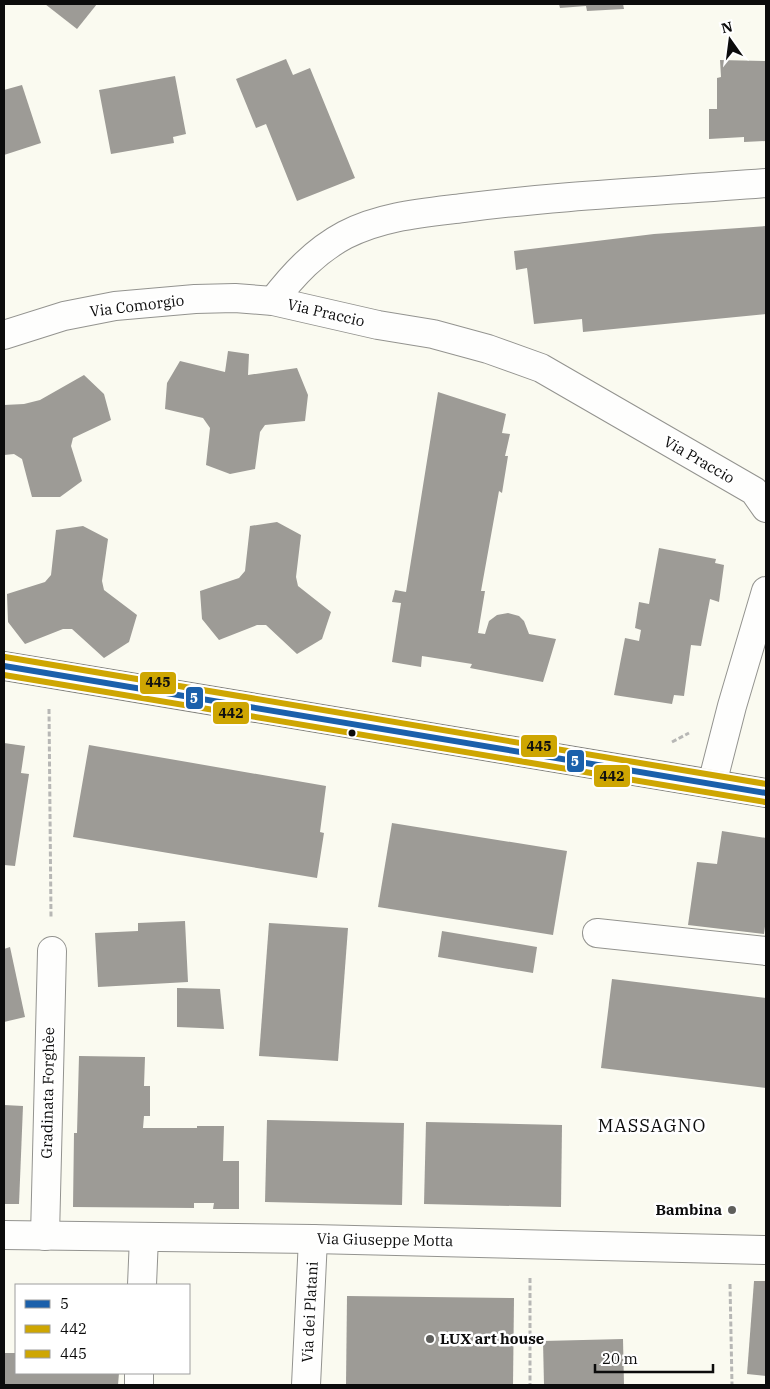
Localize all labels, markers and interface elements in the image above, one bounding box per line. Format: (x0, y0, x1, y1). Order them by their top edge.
north arrow (705, 15, 755, 65)
text: N (719, 17, 734, 37)
street label: Via Comorgio (89, 290, 185, 321)
street label: Via Praccio (286, 294, 367, 331)
street label: Via Praccio (660, 432, 738, 487)
line badge: 445 (139, 671, 177, 695)
text: 445 (145, 673, 171, 691)
line badge: 5 (185, 686, 204, 710)
text: 5 (190, 689, 198, 707)
line badge: 442 (212, 701, 250, 725)
text: 442 (218, 704, 244, 722)
unlabelled marker (347, 728, 357, 738)
line badge: 445 (520, 734, 558, 758)
text: 445 (526, 737, 552, 755)
line badge: 5 (566, 749, 585, 773)
text: 5 (571, 752, 579, 770)
line badge: 442 (593, 764, 631, 788)
text: 442 (599, 767, 625, 785)
street label: Gradinata Forghèe (37, 1027, 58, 1159)
district label: MASSAGNO (598, 1114, 706, 1137)
place label: Bambina (655, 1200, 722, 1219)
marker: Bambina (726, 1204, 738, 1216)
street label: Via Giuseppe Motta (317, 1229, 453, 1250)
street label: Via dei Platani (297, 1261, 322, 1363)
legend (15, 1284, 190, 1374)
text: 5 (60, 1294, 69, 1313)
text: 442 (60, 1319, 87, 1338)
place label: LUX art house (440, 1329, 544, 1348)
marker: LUX art house (424, 1333, 436, 1345)
scale bar (595, 1342, 712, 1374)
text: 445 (60, 1344, 87, 1363)
text: 20 m (602, 1349, 638, 1368)

